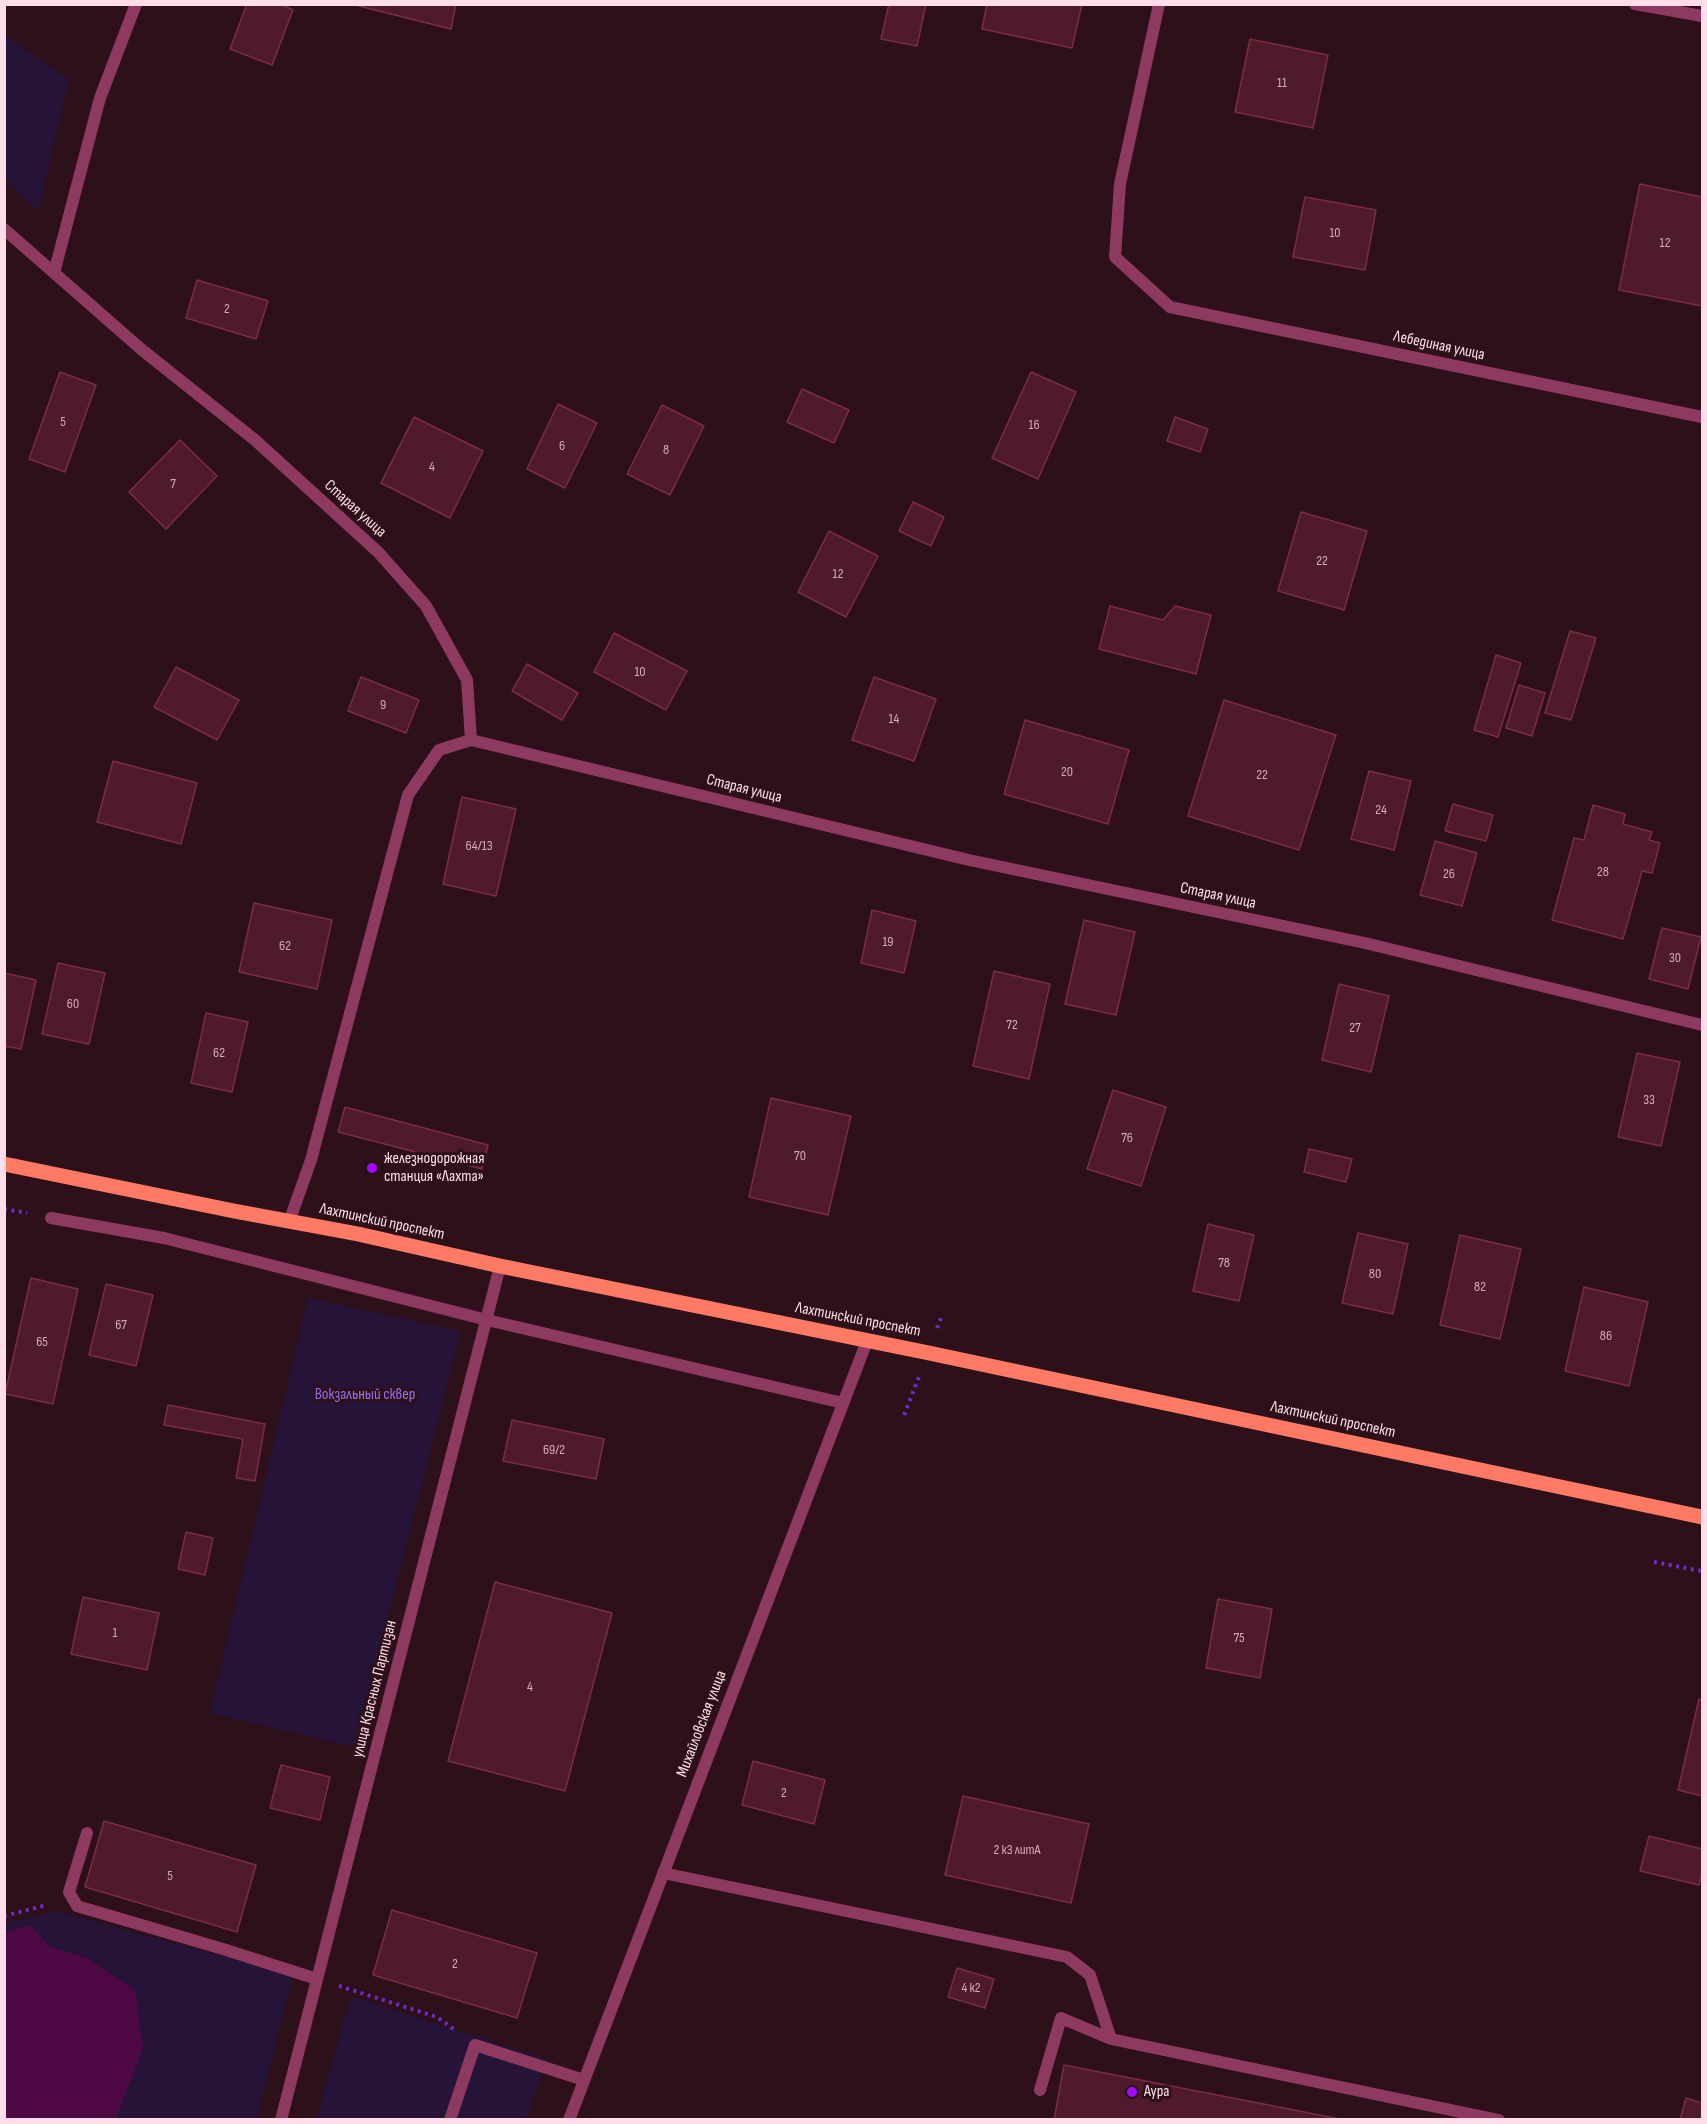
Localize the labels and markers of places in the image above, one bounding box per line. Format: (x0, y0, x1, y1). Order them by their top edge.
place label: железнодорожная станция «Лахта» (384, 1149, 484, 1187)
marker: железнодорожная станция «Лахта» (365, 1161, 379, 1175)
place label: Аура (1144, 2082, 1170, 2102)
marker: Аура (1125, 2085, 1139, 2099)

